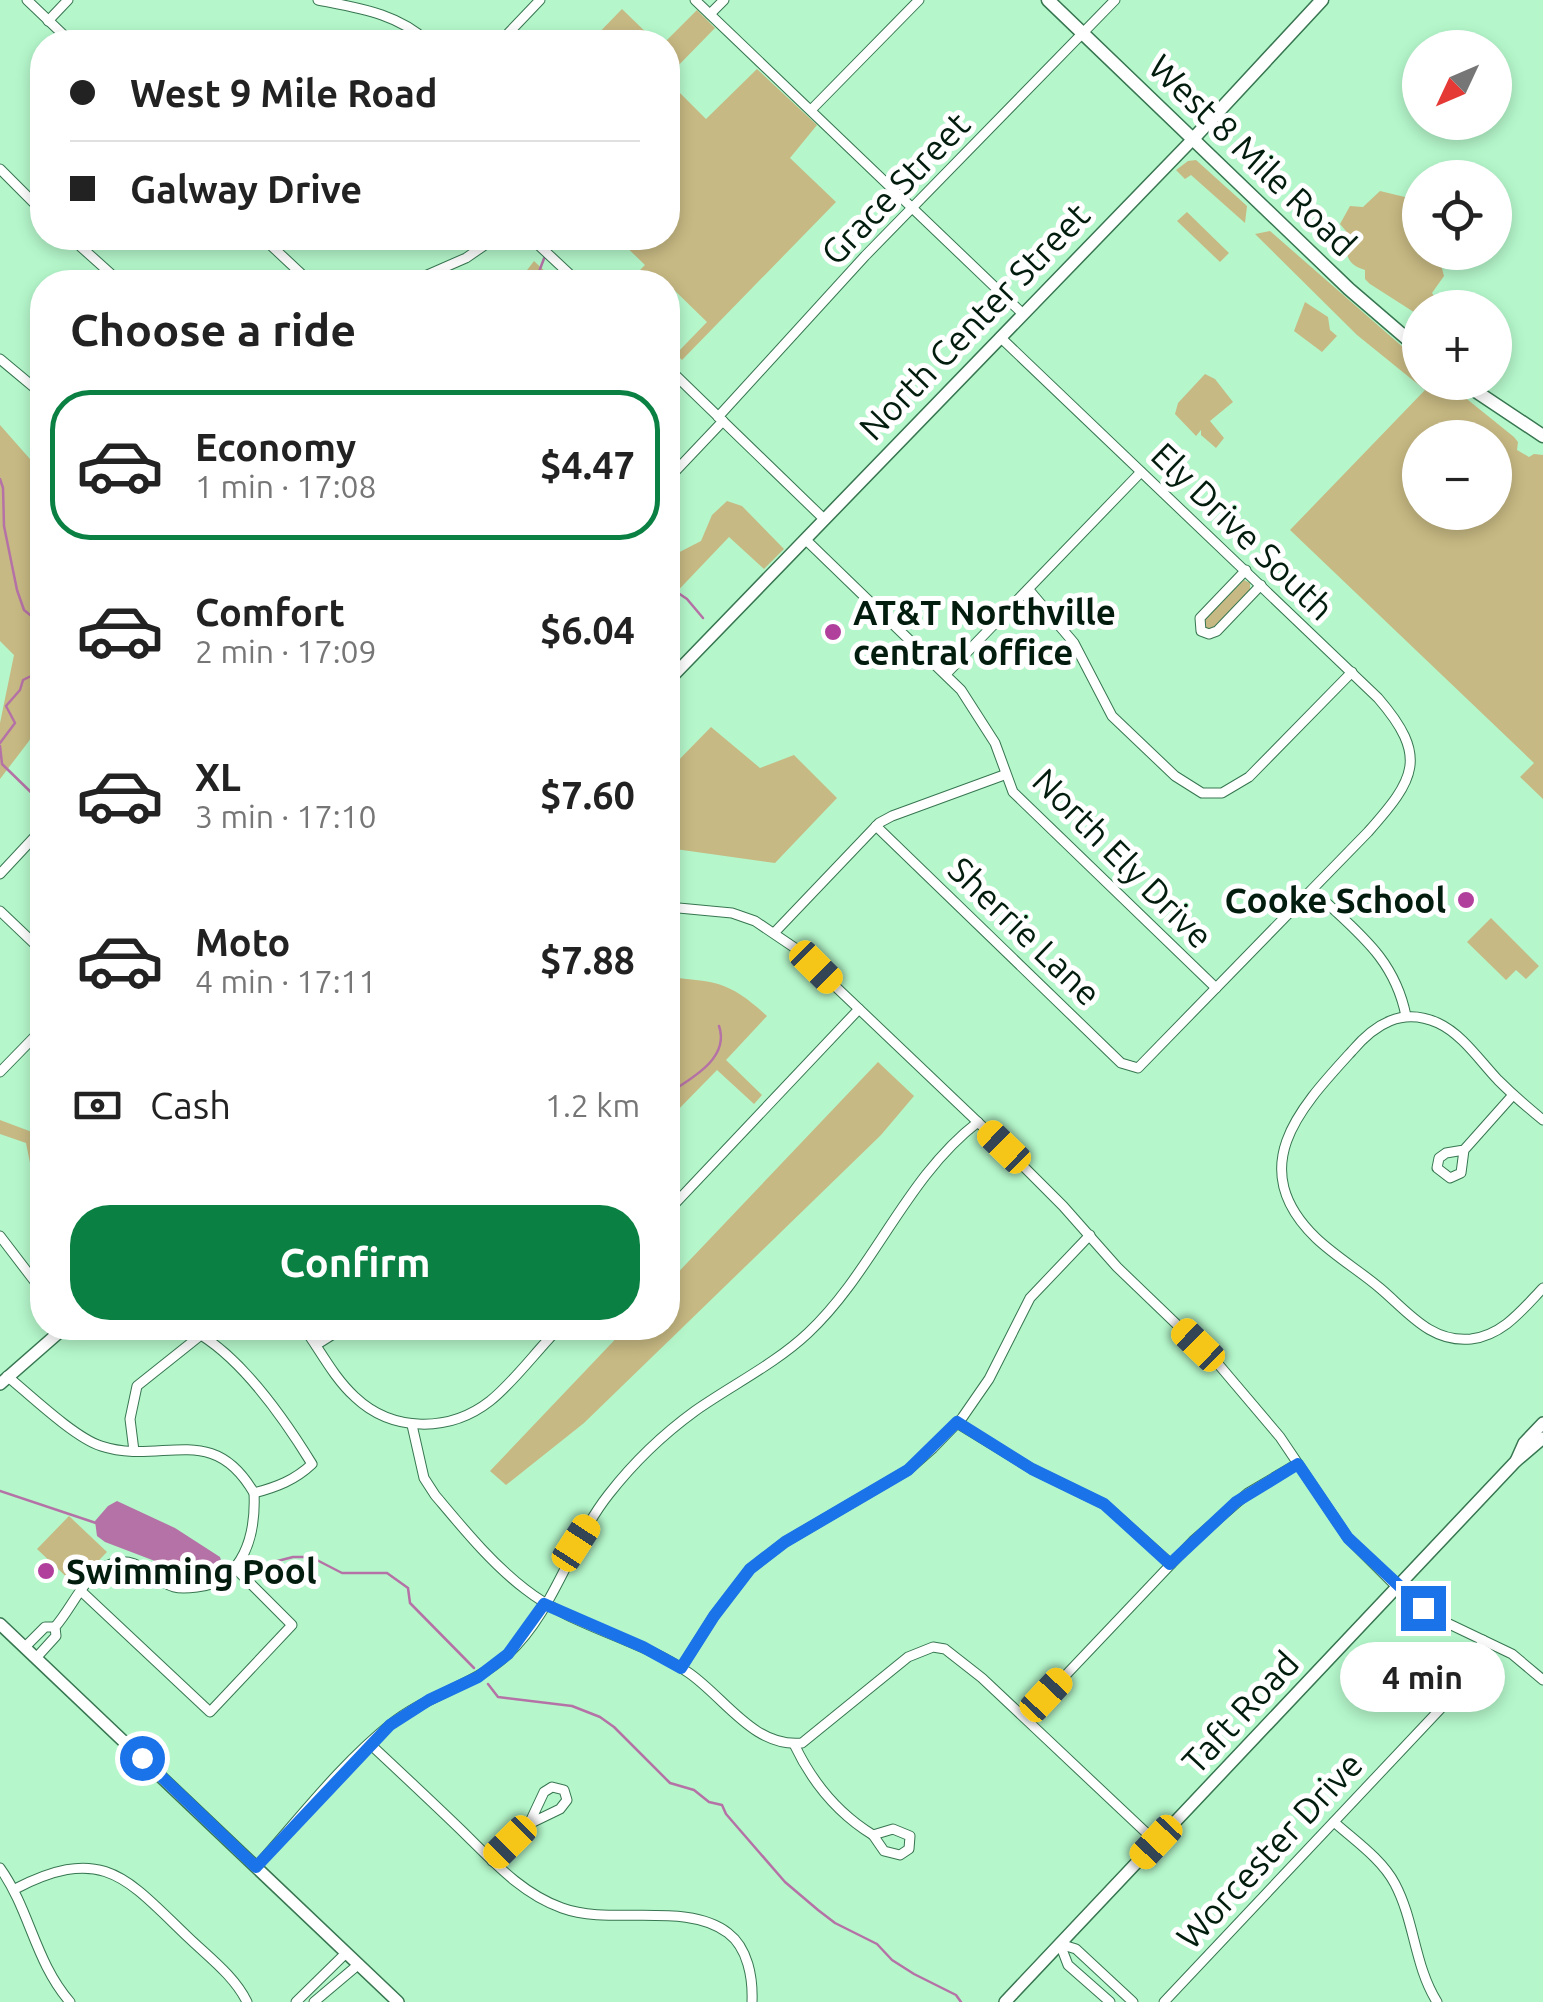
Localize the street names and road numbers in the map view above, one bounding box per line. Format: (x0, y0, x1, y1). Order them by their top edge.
street label: West 8 Mile Road (1141, 46, 1365, 264)
street label: Grace Street (813, 104, 978, 272)
street label: North Center Street (851, 194, 1097, 448)
street label: Ely Drive South (1144, 434, 1342, 628)
street label: North Ely Drive (1025, 760, 1221, 956)
street label: Sherrie Lane (941, 849, 1109, 1013)
street label: Taft Road (1174, 1643, 1306, 1781)
street label: Worcester Drive (1168, 1744, 1370, 1956)

